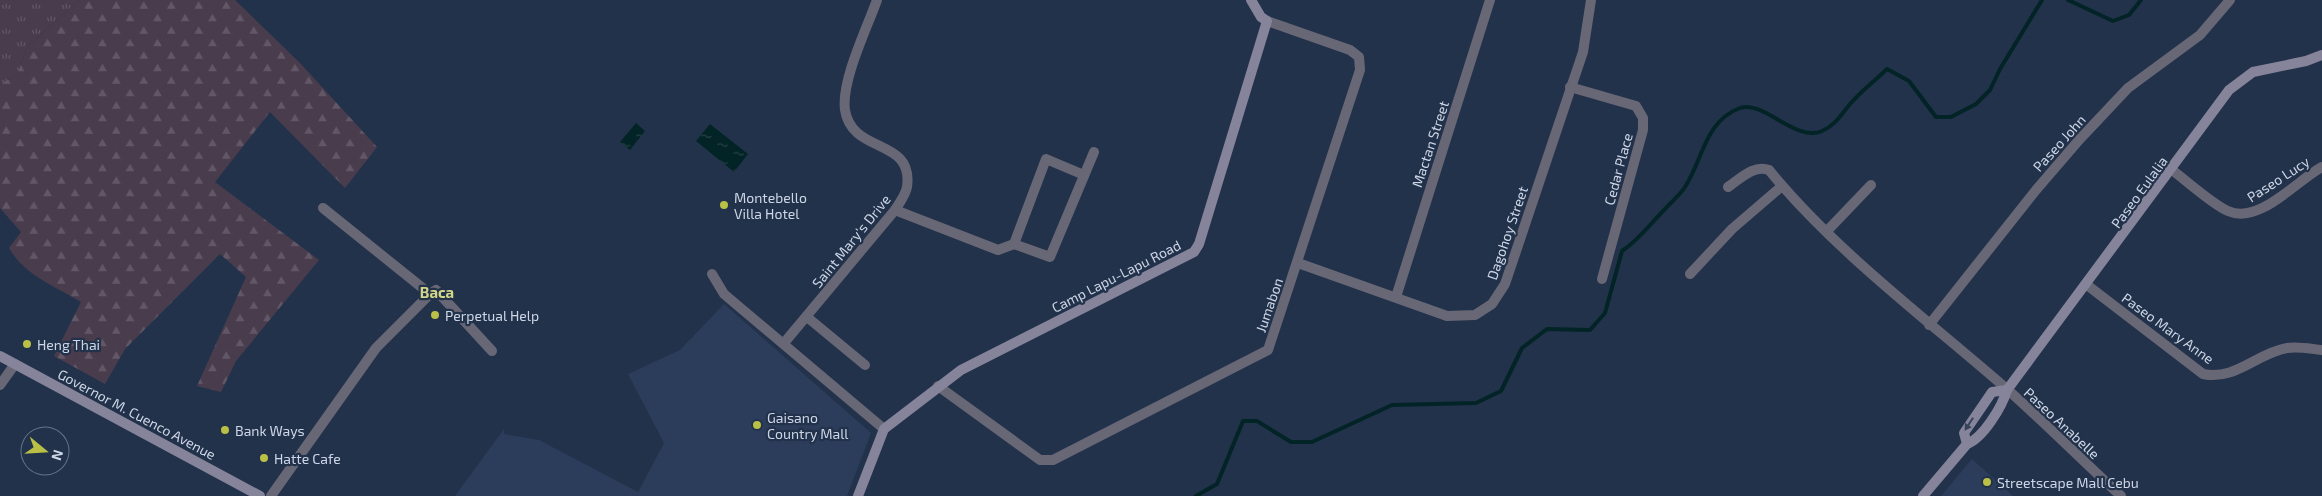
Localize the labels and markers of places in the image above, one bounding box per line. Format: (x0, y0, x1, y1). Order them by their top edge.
place label: Montebello Villa Hotel (734, 189, 807, 222)
marker: Montebello Villa Hotel (718, 199, 730, 211)
place label: Perpetual Help (445, 307, 539, 324)
marker: Perpetual Help (429, 309, 441, 321)
place label: Heng Thai (37, 336, 100, 353)
marker: Heng Thai (21, 338, 33, 350)
place label: Gaisano Country Mall (767, 409, 849, 442)
marker: Gaisano Country Mall (751, 419, 763, 431)
place label: Bank Ways (235, 422, 305, 439)
marker: Bank Ways (219, 424, 231, 436)
place label: Hatte Cafe (274, 450, 341, 467)
marker: Hatte Cafe (258, 452, 270, 464)
place label: Streetscape Mall Cebu (1997, 474, 2139, 491)
marker: Streetscape Mall Cebu (1981, 476, 1993, 488)

